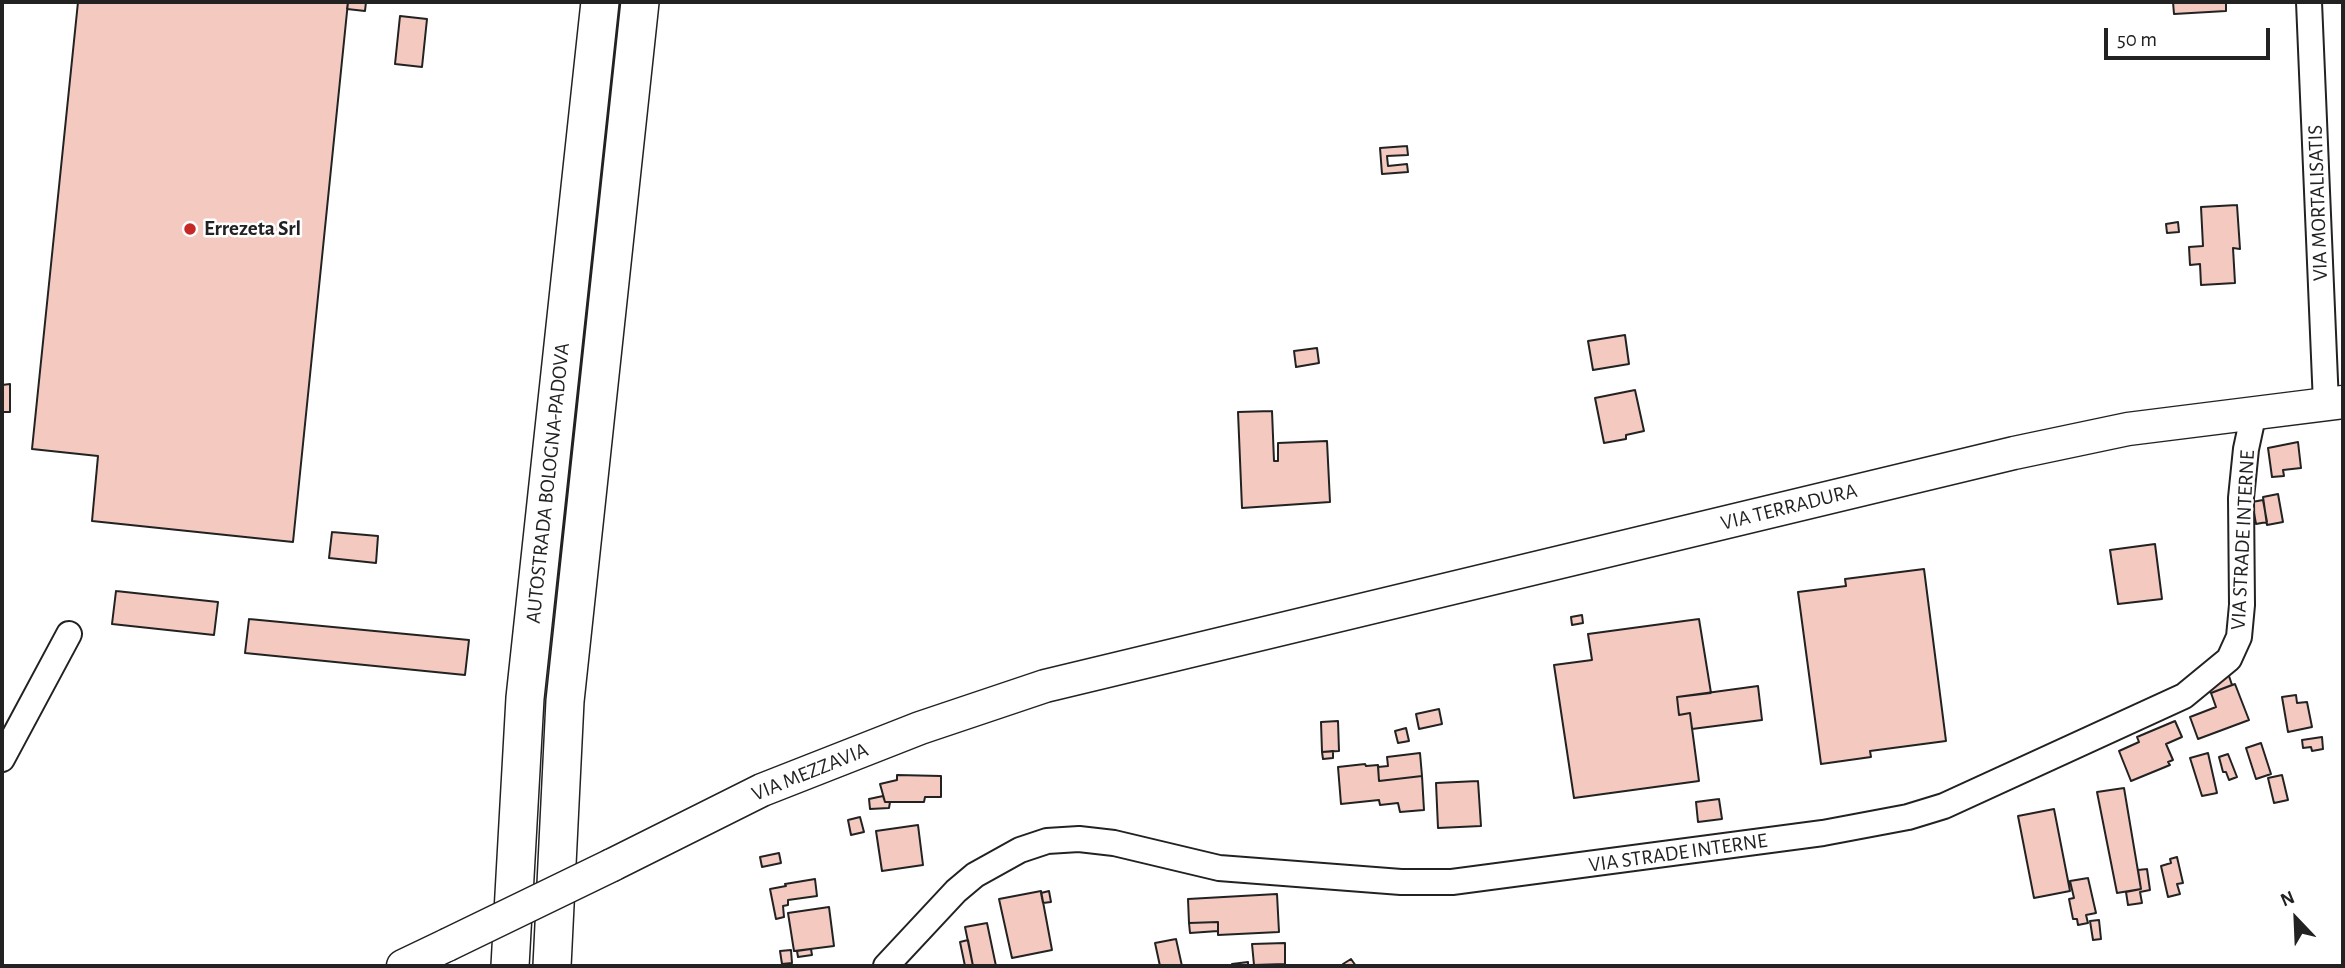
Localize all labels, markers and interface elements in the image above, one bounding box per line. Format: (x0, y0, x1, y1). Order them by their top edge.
scale bar (2107, 14, 2273, 58)
text: 50 m (2117, 29, 2157, 50)
street label: VIA MORTALISATIS (2303, 124, 2333, 282)
place label: Errezeta Srl (204, 216, 301, 242)
marker: Errezeta Srl (182, 221, 198, 237)
street label: AUTOSTRADA BOLOGNA-PADOVA (521, 341, 575, 625)
street label: VIA STRADE INTERNE (2226, 449, 2260, 631)
street label: VIA TERRADURA (1718, 478, 1860, 536)
street label: VIA MEZZAVIA (748, 737, 872, 807)
street label: VIA STRADE INTERNE (1587, 828, 1769, 878)
north arrow (2261, 884, 2331, 954)
text: N (2278, 888, 2297, 911)

